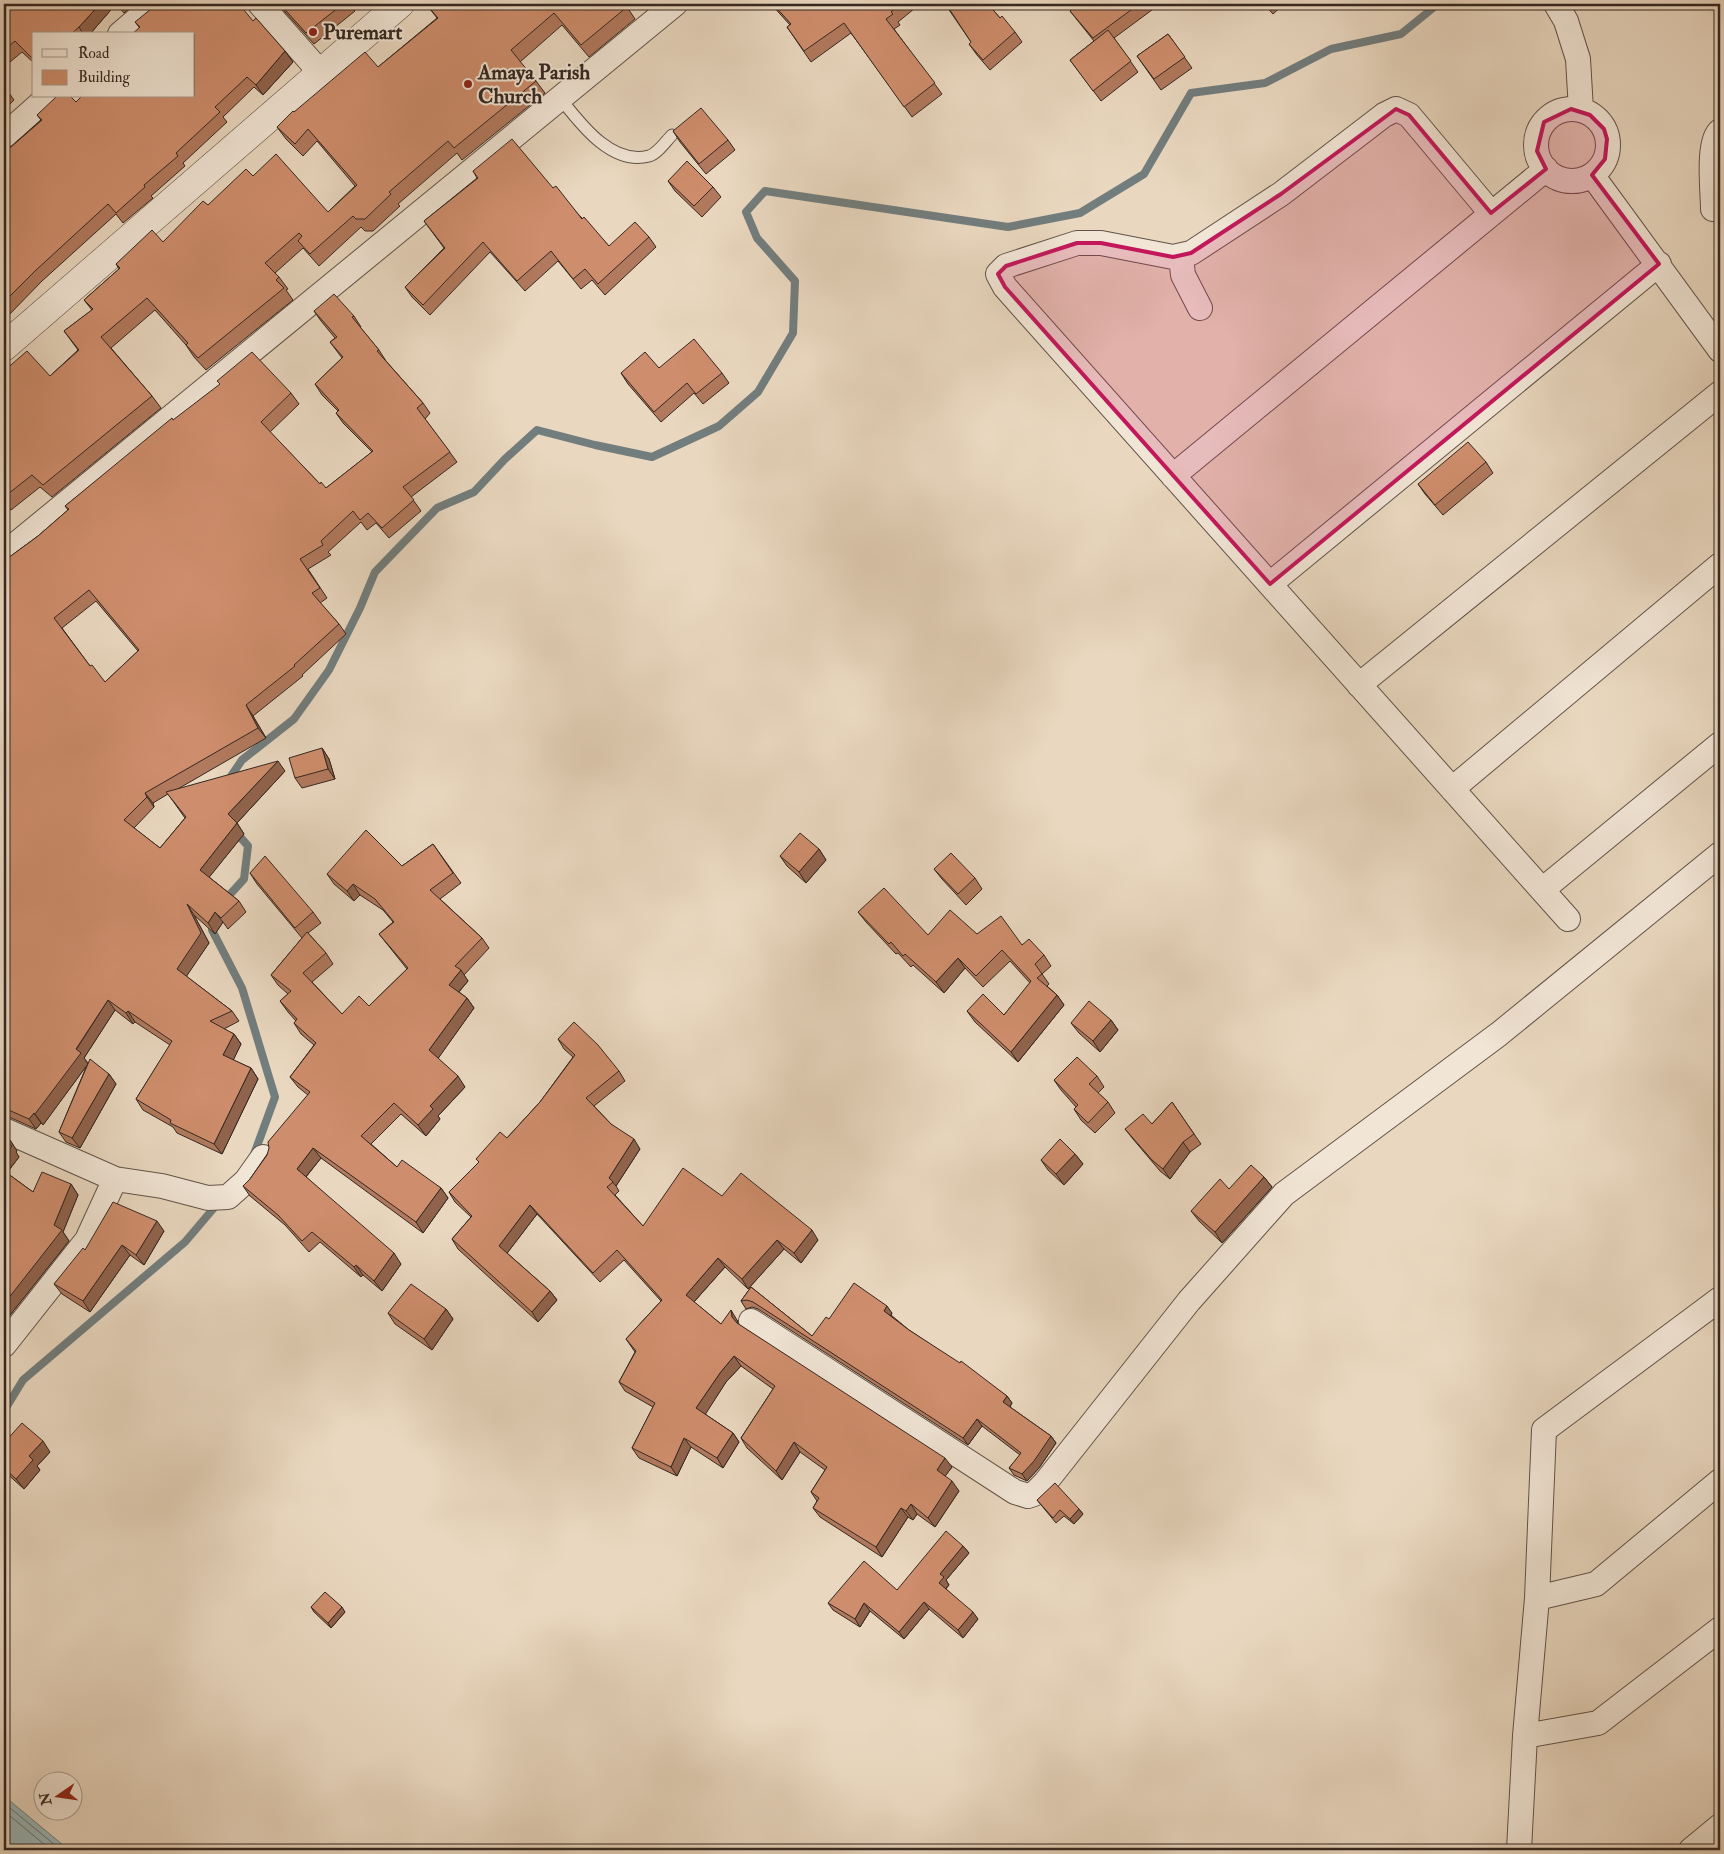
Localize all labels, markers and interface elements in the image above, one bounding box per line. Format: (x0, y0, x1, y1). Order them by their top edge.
place label: Puremart (323, 19, 402, 46)
marker: Puremart (307, 26, 319, 38)
legend (32, 32, 195, 98)
text: Road (78, 44, 110, 63)
place label: Amaya Parish Church (477, 59, 590, 110)
text: Building (78, 68, 130, 87)
marker: Amaya Parish Church (462, 78, 474, 90)
north arrow (32, 1772, 82, 1822)
text: N (36, 1790, 56, 1808)

